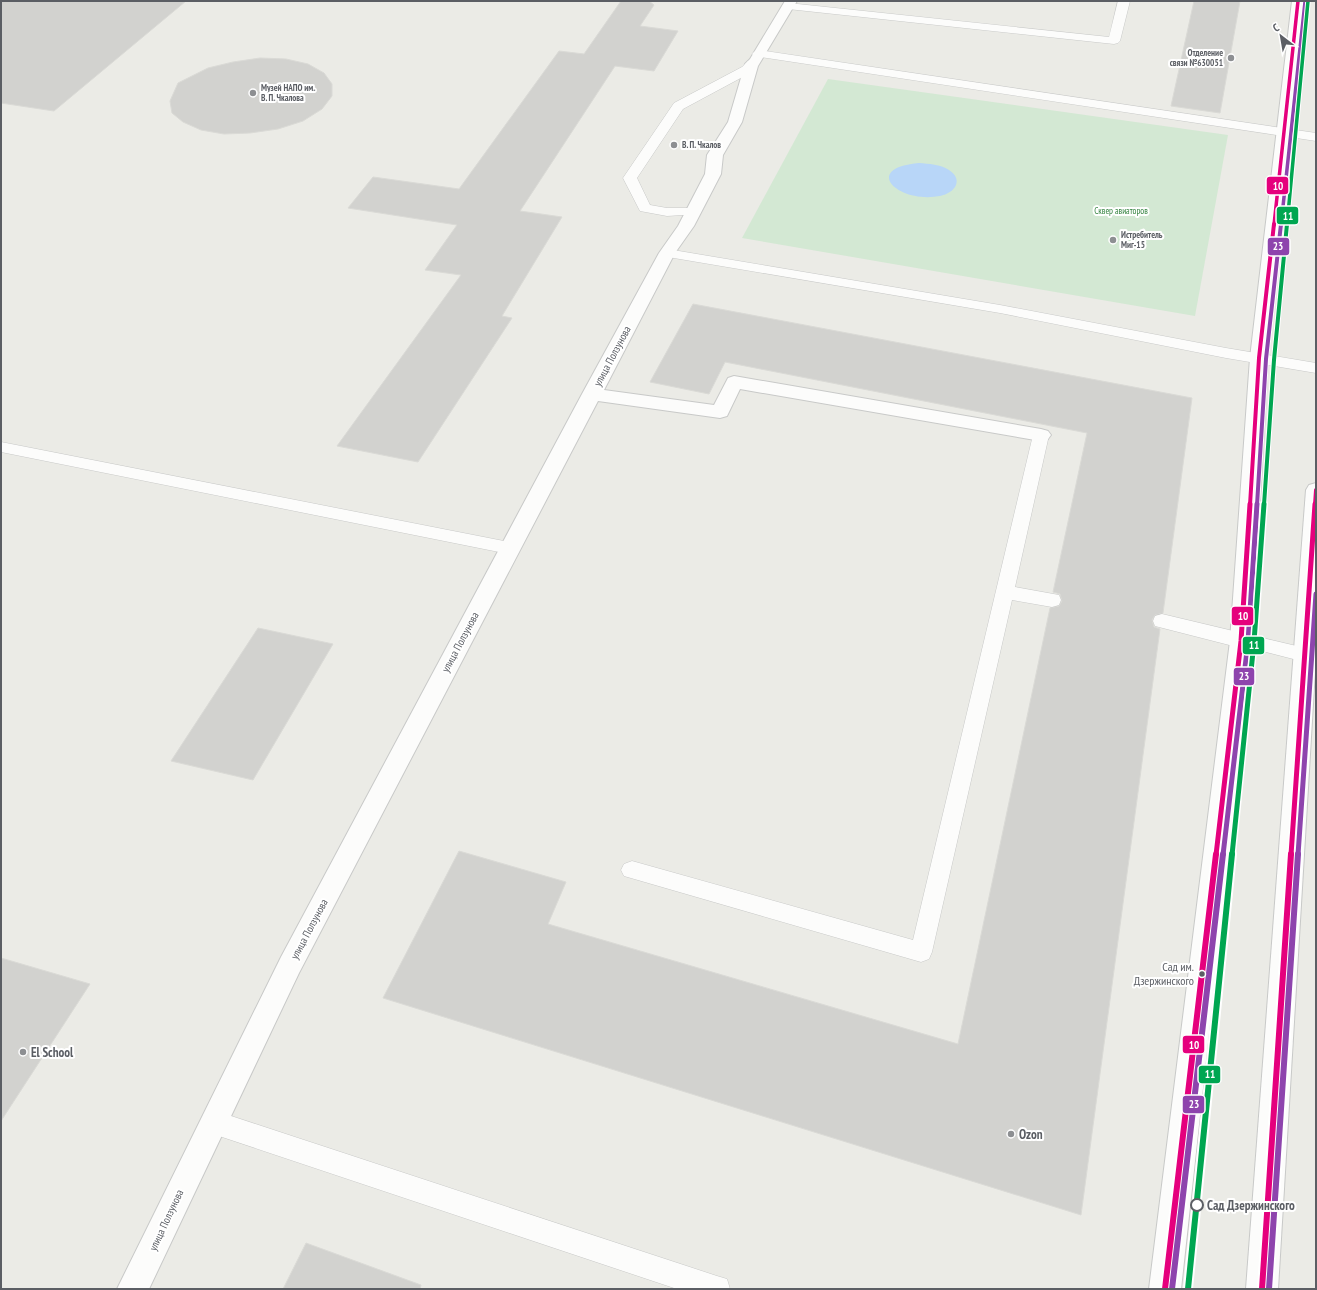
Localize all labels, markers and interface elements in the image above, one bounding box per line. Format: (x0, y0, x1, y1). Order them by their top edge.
north arrow (1261, 16, 1301, 56)
text: С (1270, 20, 1282, 35)
place label: Отделение связи №630051 (1170, 47, 1223, 68)
marker: Отделение связи №630051 (1226, 53, 1236, 63)
place label: Музей НАПО им. В. П. Чкалова (261, 82, 315, 103)
marker: Музей НАПО им. В. П. Чкалова (248, 88, 258, 98)
place label: В. П. Чкалов (682, 139, 721, 150)
marker: В. П. Чкалов (669, 140, 679, 150)
line badge: 10 (1266, 176, 1289, 195)
text: 10 (1273, 179, 1283, 193)
park label: Сквер авиаторов (1094, 205, 1148, 216)
line badge: 11 (1276, 206, 1299, 225)
text: 11 (1283, 209, 1293, 223)
place label: Истребитель Миг-15 (1121, 229, 1163, 250)
marker: Истребитель Миг-15 (1108, 235, 1118, 245)
line badge: 23 (1267, 237, 1290, 256)
text: 23 (1273, 239, 1283, 253)
street label: улица Ползунова (590, 323, 634, 389)
line badge: 10 (1231, 606, 1254, 626)
street label: улица Ползунова (438, 609, 482, 675)
text: 10 (1238, 609, 1248, 623)
line badge: 11 (1242, 636, 1265, 655)
text: 11 (1249, 638, 1259, 652)
line badge: 23 (1233, 667, 1255, 686)
text: 23 (1239, 669, 1249, 683)
street label: улица Ползунова (287, 896, 331, 962)
place label: Сад им. Дзержинского (1134, 959, 1194, 988)
marker: Сад им. Дзержинского (1197, 969, 1207, 979)
line badge: 10 (1182, 1035, 1205, 1054)
text: 10 (1189, 1038, 1199, 1052)
place label: El School (31, 1044, 74, 1061)
marker: El School (18, 1047, 28, 1057)
line badge: 11 (1198, 1065, 1221, 1084)
text: 11 (1205, 1067, 1215, 1081)
line badge: 23 (1182, 1095, 1205, 1114)
text: 23 (1189, 1097, 1199, 1111)
place label: Ozon (1019, 1126, 1043, 1143)
marker: Ozon (1006, 1129, 1016, 1139)
street label: улица Ползунова (146, 1187, 186, 1253)
place label: Сад Дзержинского (1207, 1197, 1295, 1214)
marker: Сад Дзержинского (1190, 1198, 1204, 1212)

